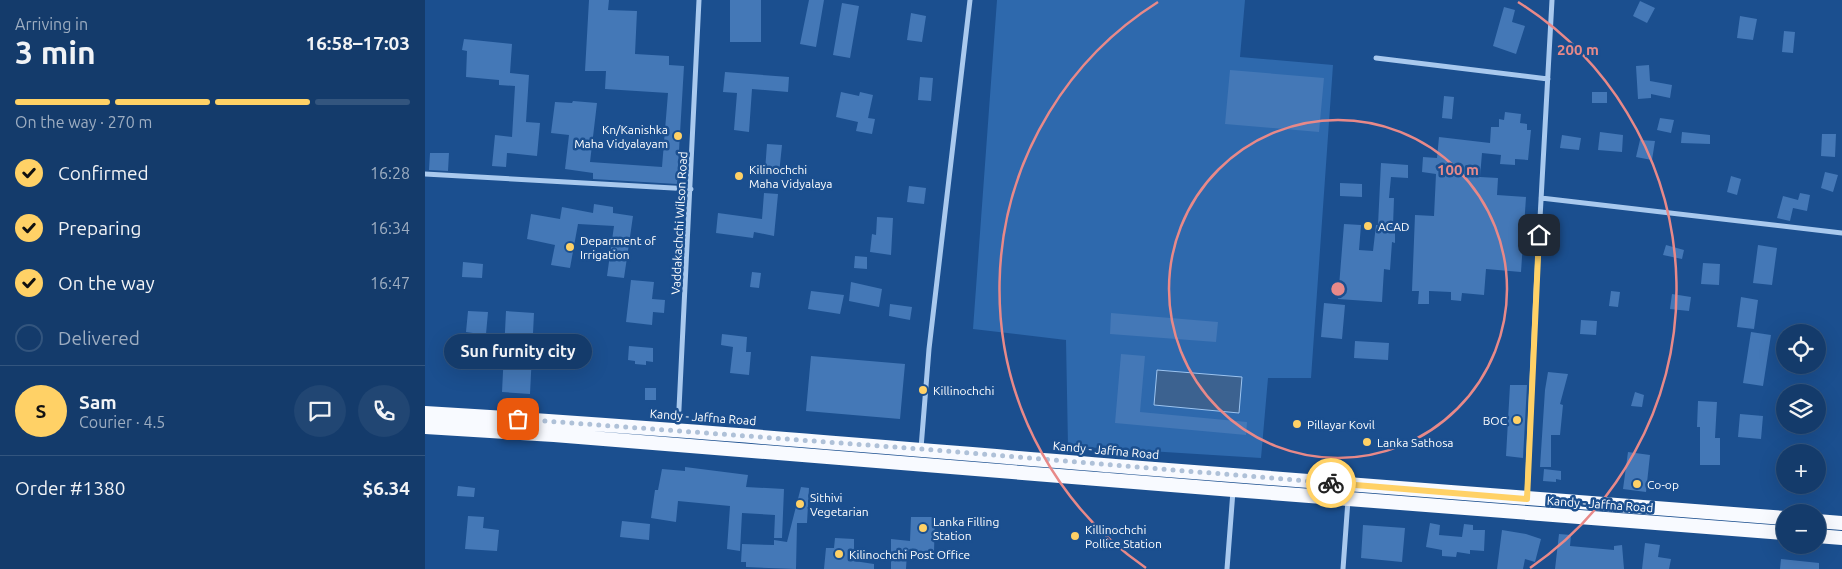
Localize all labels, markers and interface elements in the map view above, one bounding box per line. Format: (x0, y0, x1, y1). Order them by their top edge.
text: Arriving in (15, 15, 88, 33)
text: 16:58–17:03 (305, 32, 410, 54)
text: 3 min (15, 34, 96, 70)
text: 200 m (1557, 41, 1599, 58)
text: On the way · 270 m (15, 113, 152, 131)
place label: Kn/Kanishka Maha Vidyalayam (574, 123, 668, 150)
marker: Kn/Kanishka Maha Vidyalayam (672, 130, 684, 142)
street label: Vaddakachchi Wilson Road (669, 151, 689, 295)
icon: check (15, 159, 43, 187)
text: 100 m (1437, 161, 1479, 178)
text: Confirmed (58, 162, 149, 184)
place label: Kilinochchi Maha Vidyalaya (749, 163, 833, 190)
text: 16:28 (370, 164, 410, 182)
marker: Kilinochchi Maha Vidyalaya (733, 170, 745, 182)
icon: check (15, 214, 43, 242)
pin (1518, 214, 1560, 256)
text: Preparing (58, 217, 142, 239)
text: 16:34 (370, 219, 410, 237)
marker: ACAD (1362, 220, 1374, 232)
place label: ACAD (1378, 220, 1410, 233)
icon: home (1525, 221, 1553, 249)
place label: Deparment of Irrigation (580, 234, 656, 261)
marker: Deparment of Irrigation (564, 241, 576, 253)
icon: check (15, 269, 43, 297)
text: On the way (58, 272, 155, 294)
text: 16:47 (370, 274, 410, 292)
centre of rings (1329, 280, 1347, 298)
map controls (1776, 324, 1826, 554)
button: locate (1776, 324, 1826, 374)
text: Delivered (58, 327, 140, 349)
callout: Sun furnity city (444, 334, 592, 369)
text: Sun furnity city (460, 342, 576, 360)
marker: Killinochchi (917, 384, 929, 396)
place label: Killinochchi (933, 384, 994, 397)
button: layers (1776, 384, 1826, 434)
button: chat (294, 385, 346, 437)
button: phone (358, 385, 410, 437)
text: Sam (79, 391, 117, 413)
pin (497, 398, 539, 440)
text: S (36, 400, 46, 422)
icon: bag (504, 405, 532, 433)
street label: Kandy - Jaffna Road (649, 407, 757, 427)
text: Courier · 4.5 (79, 413, 165, 431)
place label: BOC (1483, 414, 1508, 427)
marker: BOC (1511, 414, 1523, 426)
marker: Pillayar Kovil (1291, 418, 1303, 430)
place label: Pillayar Kovil (1307, 418, 1375, 431)
marker: Lanka Sathosa (1361, 436, 1373, 448)
place label: Lanka Sathosa (1377, 436, 1454, 449)
street label: Kandy - Jaffna Road (1052, 439, 1160, 461)
button: + (1776, 444, 1826, 494)
courier (1306, 458, 1356, 508)
icon: bike (1317, 469, 1345, 497)
text: Order #1380 (15, 477, 125, 499)
text: $6.34 (362, 477, 410, 499)
marker: Co-op (1631, 478, 1643, 490)
place label: Co-op (1647, 478, 1679, 491)
place label: Sithivi Vegetarian (810, 491, 869, 518)
street label: Kandy - Jaffna Road (1546, 494, 1654, 514)
marker: Sithivi Vegetarian (794, 498, 806, 510)
button: − (1776, 504, 1826, 554)
place label: Lanka Filling Station (933, 515, 999, 542)
marker: Lanka Filling Station (917, 522, 929, 534)
place label: Killinochchi Pollice Station (1085, 523, 1162, 550)
marker: Killinochchi Pollice Station (1069, 530, 1081, 542)
marker: Kilinochchi Post Office (833, 548, 845, 560)
place label: Kilinochchi Post Office (849, 548, 970, 561)

